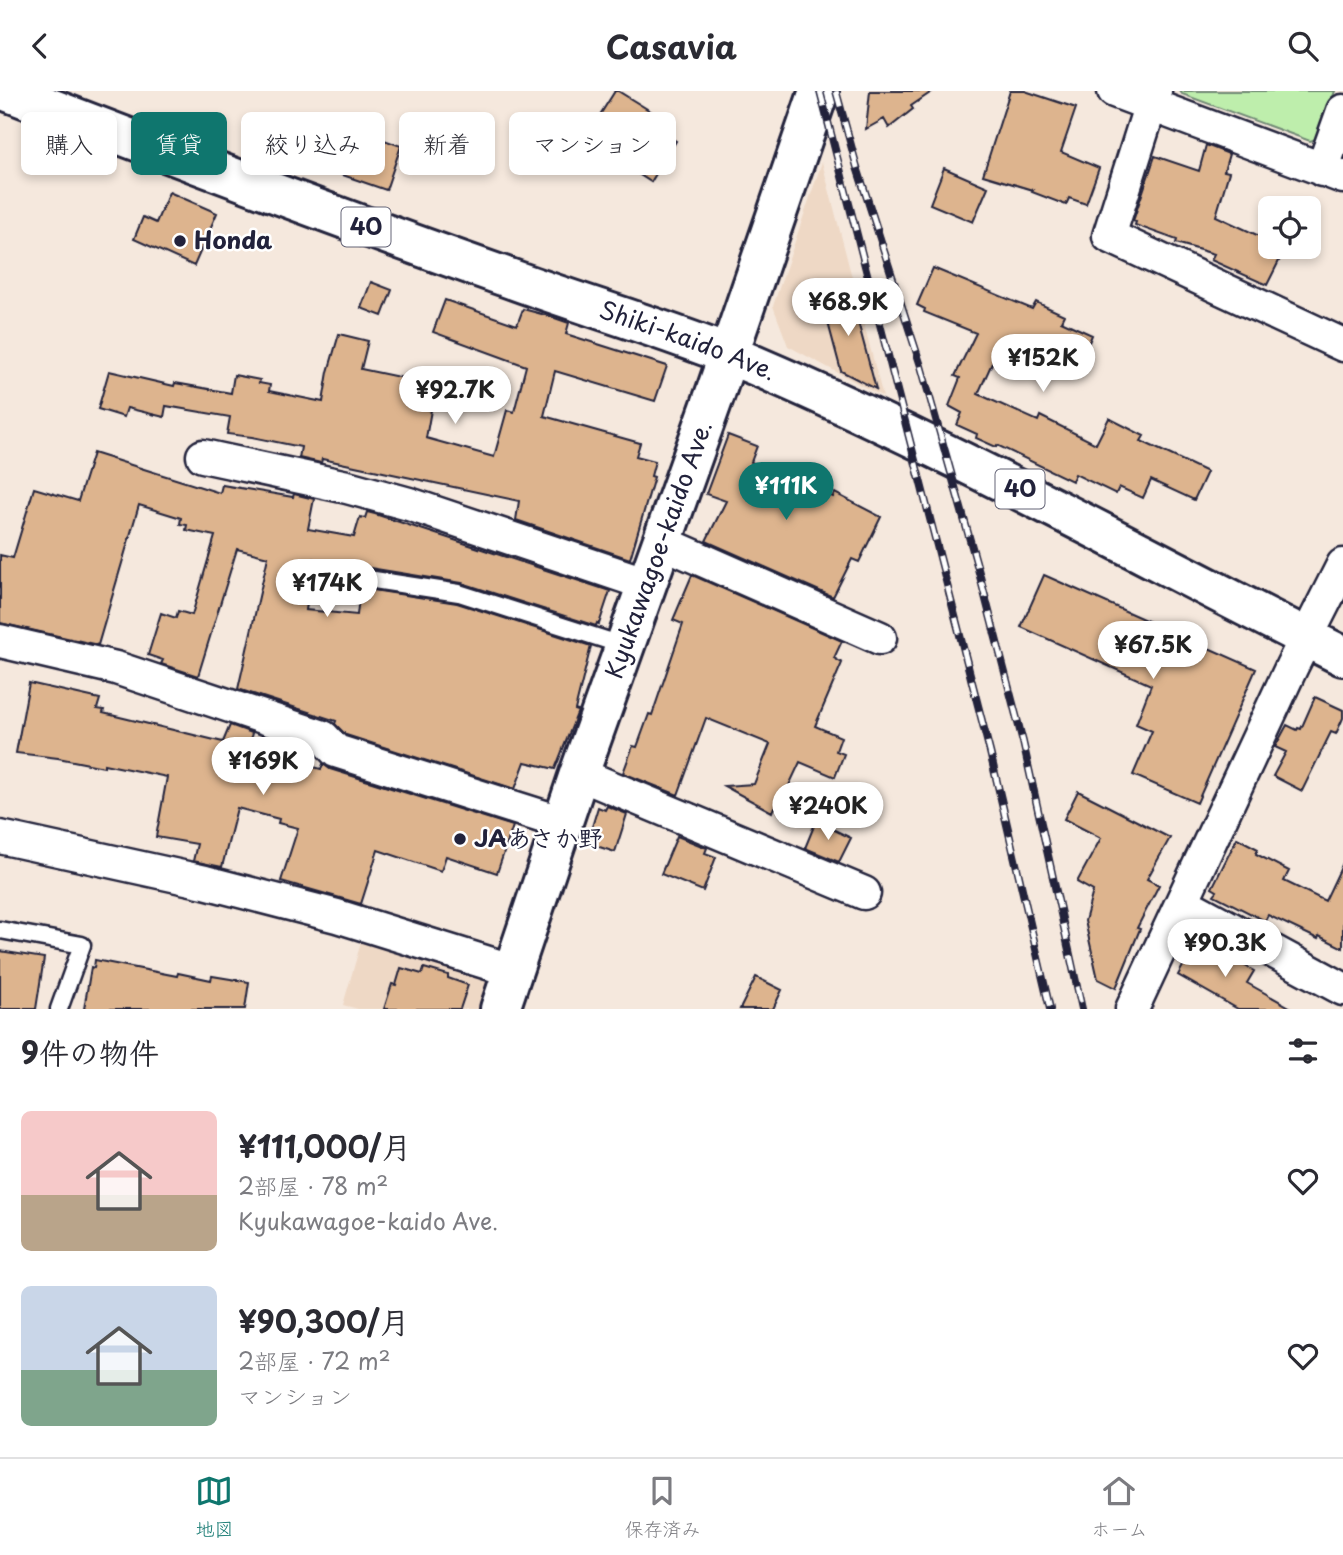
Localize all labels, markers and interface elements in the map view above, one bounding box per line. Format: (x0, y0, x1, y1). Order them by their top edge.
text: Casavia (606, 22, 737, 70)
icon: back (21, 27, 59, 65)
icon: search (1284, 27, 1322, 65)
chip: 購入 (21, 112, 117, 175)
chip: 賃貸 (131, 112, 227, 175)
chip: 絞り込み (241, 112, 385, 175)
chip: 新着 (399, 112, 495, 175)
chip: マンション (509, 112, 676, 175)
map controls (1258, 196, 1321, 259)
button: locate (1258, 196, 1321, 259)
road number: 40 (342, 207, 390, 246)
place label: Honda (194, 221, 273, 257)
marker: Honda (172, 233, 188, 249)
pin: ¥68.9K (791, 279, 905, 338)
text: ¥68.9K (808, 283, 888, 318)
street label: Shiki-kaido Ave. (595, 290, 782, 388)
pin: ¥152K (994, 335, 1092, 394)
text: ¥152K (1007, 339, 1079, 374)
pin: ¥92.7K (398, 367, 512, 426)
text: ¥92.7K (415, 371, 495, 406)
street label: Kyukawagoe-kaido Ave. (595, 415, 720, 683)
pin: ¥111K (737, 463, 835, 522)
text: ¥111K (755, 467, 817, 502)
road number: 40 (996, 469, 1044, 509)
pin: ¥174K (278, 559, 376, 619)
text: ¥174K (292, 564, 362, 599)
pin: ¥67.5K (1096, 621, 1210, 681)
text: ¥67.5K (1114, 626, 1192, 661)
pin: ¥169K (214, 737, 312, 797)
text: ¥169K (228, 742, 298, 777)
pin: ¥240K (779, 783, 877, 842)
text: ¥240K (788, 787, 868, 822)
place label: JAあさか野 (474, 819, 602, 855)
marker: JAあさか野 (452, 831, 468, 847)
pin: ¥90.3K (1168, 919, 1282, 979)
text: ¥90.3K (1183, 924, 1267, 959)
text: 9件の物件 (21, 1029, 159, 1074)
icon: filters (1284, 1032, 1322, 1070)
text: ¥111,000/月 (238, 1123, 411, 1168)
icon: home (77, 1139, 161, 1223)
icon: heart (1284, 1162, 1322, 1200)
text: 2部屋 · 78 m² (238, 1168, 388, 1203)
text: Kyukawagoe-kaido Ave. (238, 1203, 498, 1238)
text: ¥90,300/月 (238, 1298, 410, 1343)
icon: home (77, 1314, 161, 1398)
icon: heart (1284, 1337, 1322, 1375)
text: 2部屋 · 72 m² (238, 1343, 391, 1378)
text: マンション (238, 1378, 352, 1413)
tab: 地図 (195, 1472, 233, 1542)
tab: 保存済み (624, 1472, 700, 1542)
tab: ホーム (1091, 1472, 1148, 1542)

